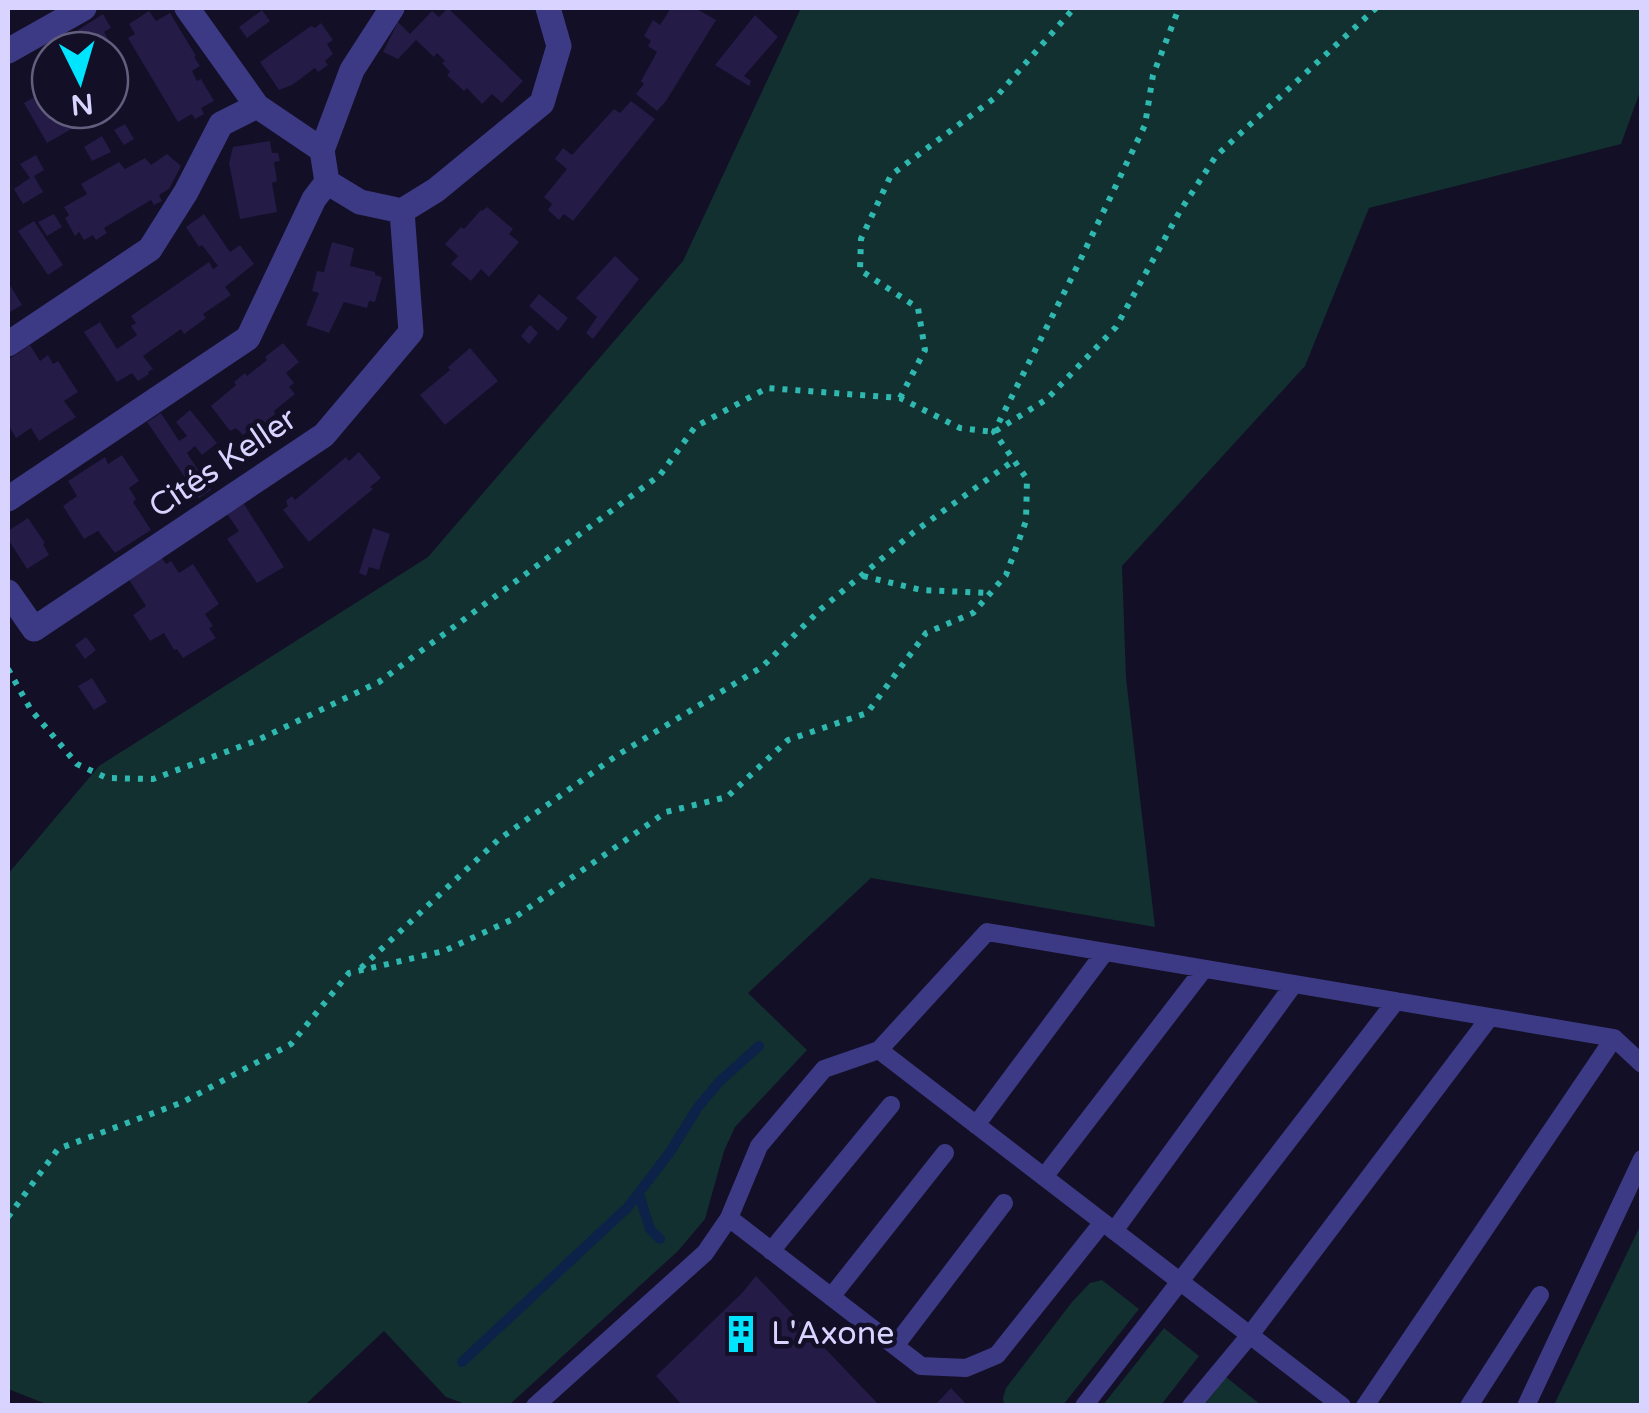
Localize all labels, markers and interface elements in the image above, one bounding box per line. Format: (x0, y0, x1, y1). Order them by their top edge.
north arrow (30, 30, 130, 130)
text: N (69, 86, 95, 122)
street label: Cités Keller (142, 399, 305, 526)
building icon: L'Axone (720, 1313, 762, 1355)
place label: L'Axone (771, 1315, 894, 1353)

